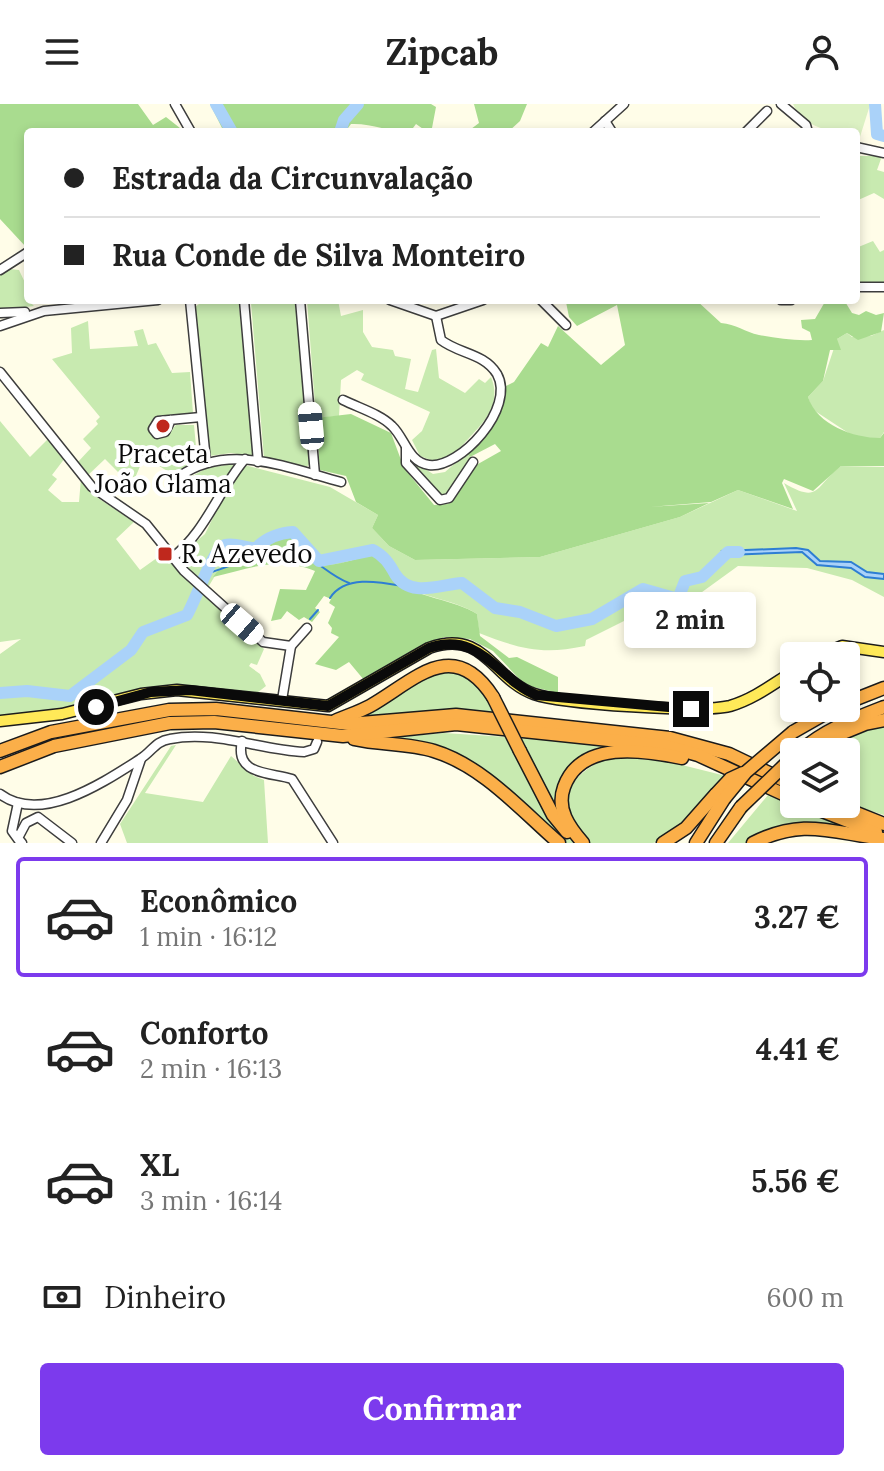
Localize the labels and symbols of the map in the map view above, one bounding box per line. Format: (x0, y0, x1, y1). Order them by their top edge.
car (297, 401, 325, 451)
marker: Praceta João Glama (154, 417, 172, 435)
place label: Praceta João Glama (93, 437, 232, 500)
place label: R. Azevedo (181, 537, 312, 570)
marker: R. Azevedo (156, 545, 174, 563)
callout: 2 min (625, 593, 757, 649)
car (216, 599, 268, 649)
route start (78, 689, 114, 725)
route end (673, 691, 709, 727)

